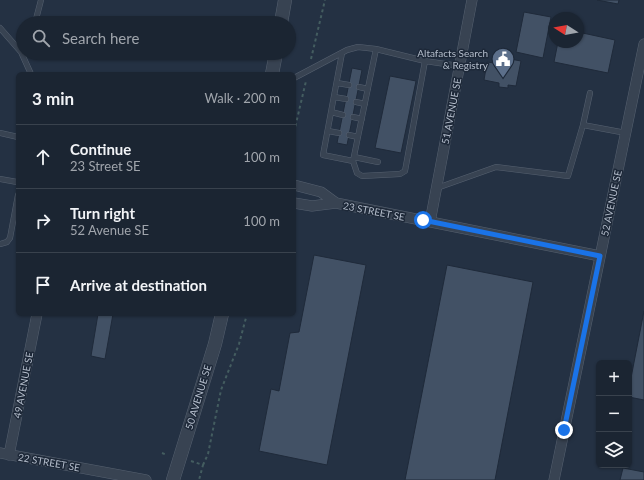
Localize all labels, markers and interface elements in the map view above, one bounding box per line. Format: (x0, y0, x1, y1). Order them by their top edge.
north arrow (548, 12, 584, 48)
search box (16, 16, 296, 60)
icon: search (30, 27, 52, 49)
text: Search here (62, 29, 139, 47)
public building icon: Altafacts Search & Registry (490, 46, 516, 79)
place label: Altafacts Search & Registry (417, 47, 489, 71)
street label: 51 AVENUE SE (439, 77, 463, 145)
text: 3 min (32, 88, 74, 109)
text: Walk · 200 m (204, 90, 280, 106)
text: Continue (70, 140, 131, 158)
icon: ahead (32, 146, 54, 168)
text: 100 m (243, 149, 280, 165)
text: 23 Street SE (70, 158, 141, 174)
street label: 52 AVENUE SE (598, 169, 624, 237)
street label: 23 STREET SE (342, 199, 406, 223)
text: Turn right (70, 204, 135, 222)
icon: right (32, 210, 54, 232)
route start (414, 211, 432, 229)
text: 100 m (243, 213, 280, 229)
text: 52 Avenue SE (70, 222, 149, 238)
icon: arrive (32, 274, 54, 296)
text: Arrive at destination (70, 276, 207, 294)
street label: 49 AVENUE SE (11, 351, 35, 419)
map controls (596, 360, 632, 468)
button: + (596, 360, 632, 396)
street label: 50 AVENUE SE (182, 363, 214, 431)
button: − (596, 396, 632, 432)
route end (555, 421, 573, 439)
button: layers (596, 432, 632, 468)
street label: 22 STREET SE (17, 451, 81, 473)

